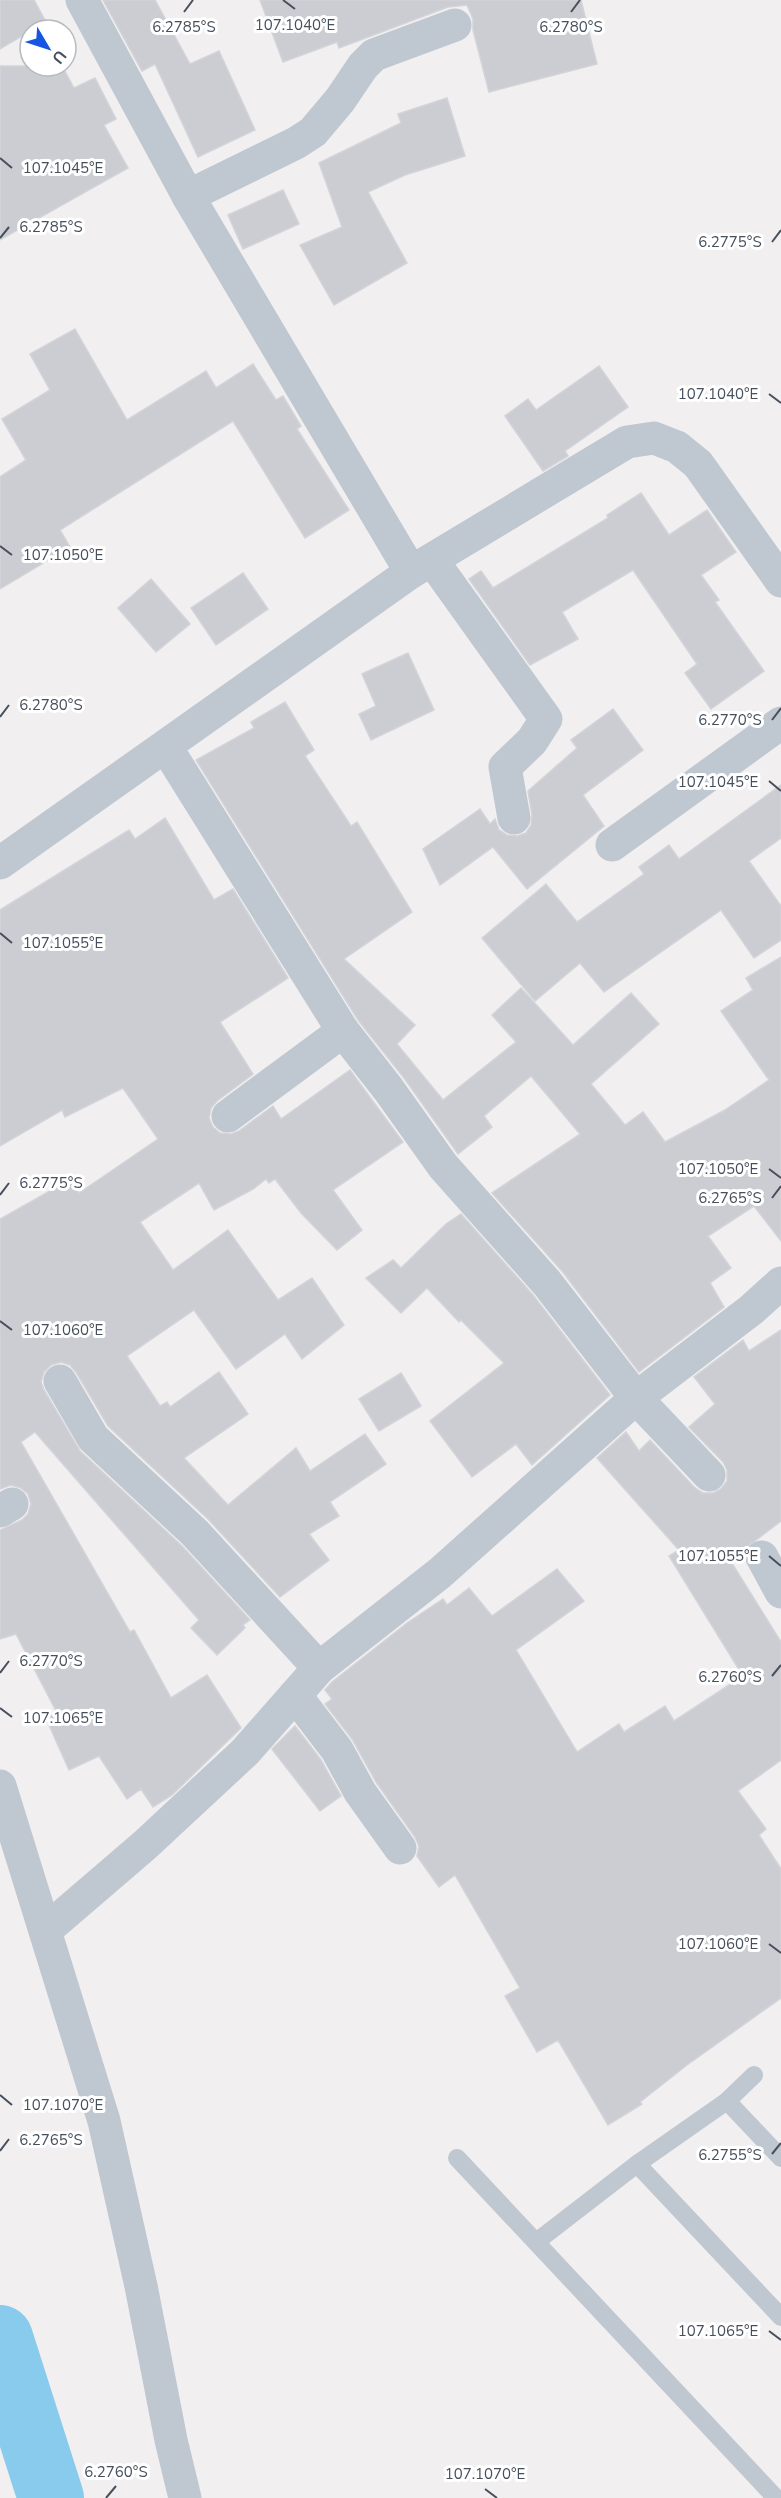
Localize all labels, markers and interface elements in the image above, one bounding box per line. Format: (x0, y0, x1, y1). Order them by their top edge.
text: 107.1040°E (255, 15, 335, 35)
text: 6.2785°S (152, 17, 216, 37)
text: 6.2780°S (539, 17, 603, 37)
north arrow (18, 18, 78, 78)
text: U (47, 45, 71, 68)
text: 107.1045°E (23, 158, 103, 178)
text: 6.2785°S (19, 217, 83, 237)
text: 6.2775°S (698, 232, 762, 252)
text: 107.1040°E (678, 384, 758, 404)
text: 107.1050°E (23, 545, 103, 565)
text: 6.2780°S (19, 695, 83, 715)
text: 6.2770°S (698, 710, 762, 730)
text: 107.1045°E (678, 772, 758, 792)
text: 107.1055°E (23, 933, 103, 953)
text: 107.1050°E (678, 1159, 758, 1179)
text: 6.2775°S (19, 1173, 83, 1193)
text: 6.2765°S (698, 1188, 762, 1208)
text: 107.1060°E (23, 1320, 103, 1340)
text: 107.1055°E (678, 1546, 758, 1566)
text: 6.2770°S (19, 1651, 83, 1671)
text: 6.2760°S (698, 1667, 762, 1687)
text: 107.1065°E (23, 1708, 103, 1728)
text: 107.1060°E (678, 1934, 758, 1954)
text: 107.1070°E (23, 2095, 103, 2115)
text: 6.2765°S (19, 2130, 83, 2150)
text: 6.2755°S (698, 2145, 762, 2165)
text: 107.1065°E (678, 2321, 758, 2341)
text: 6.2760°S (84, 2462, 148, 2482)
text: 107.1070°E (445, 2464, 525, 2484)

